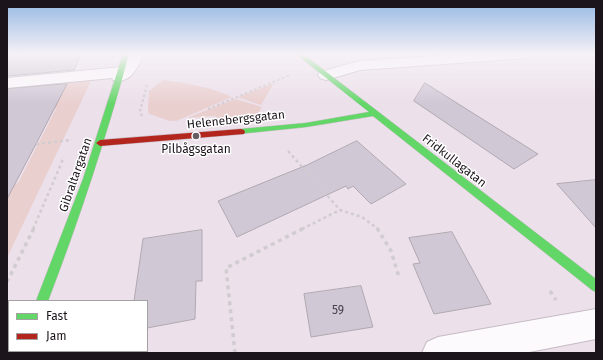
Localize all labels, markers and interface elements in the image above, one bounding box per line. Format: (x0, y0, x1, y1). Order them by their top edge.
street label: Helenebergsgatan (186, 108, 286, 132)
marker: Pilbågsgatan (191, 131, 201, 141)
street label: Fridkullagatan (419, 131, 489, 191)
street label: Gibraltargatan (57, 136, 95, 214)
place label: Pilbågsgatan (161, 143, 231, 157)
legend (8, 300, 148, 352)
house number: 59 (332, 304, 344, 318)
text: Fast (46, 309, 68, 323)
text: Jam (46, 329, 66, 343)

